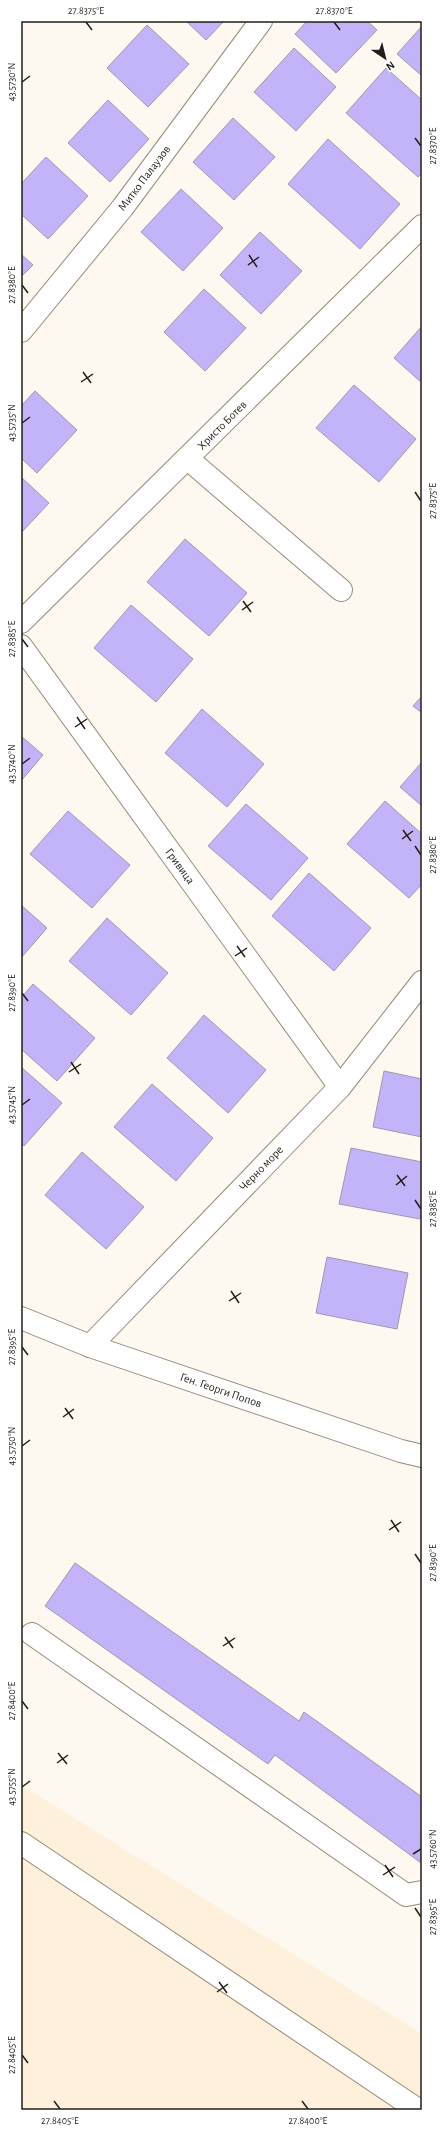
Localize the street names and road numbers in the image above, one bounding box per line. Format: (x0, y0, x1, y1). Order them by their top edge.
street label: Митко Палаузов (116, 143, 174, 214)
street label: Христо Ботев (195, 398, 249, 452)
street label: Гривица (163, 846, 197, 887)
street label: Черно море (237, 1143, 285, 1193)
street label: Ген. Георги Попов (179, 1370, 264, 1410)

